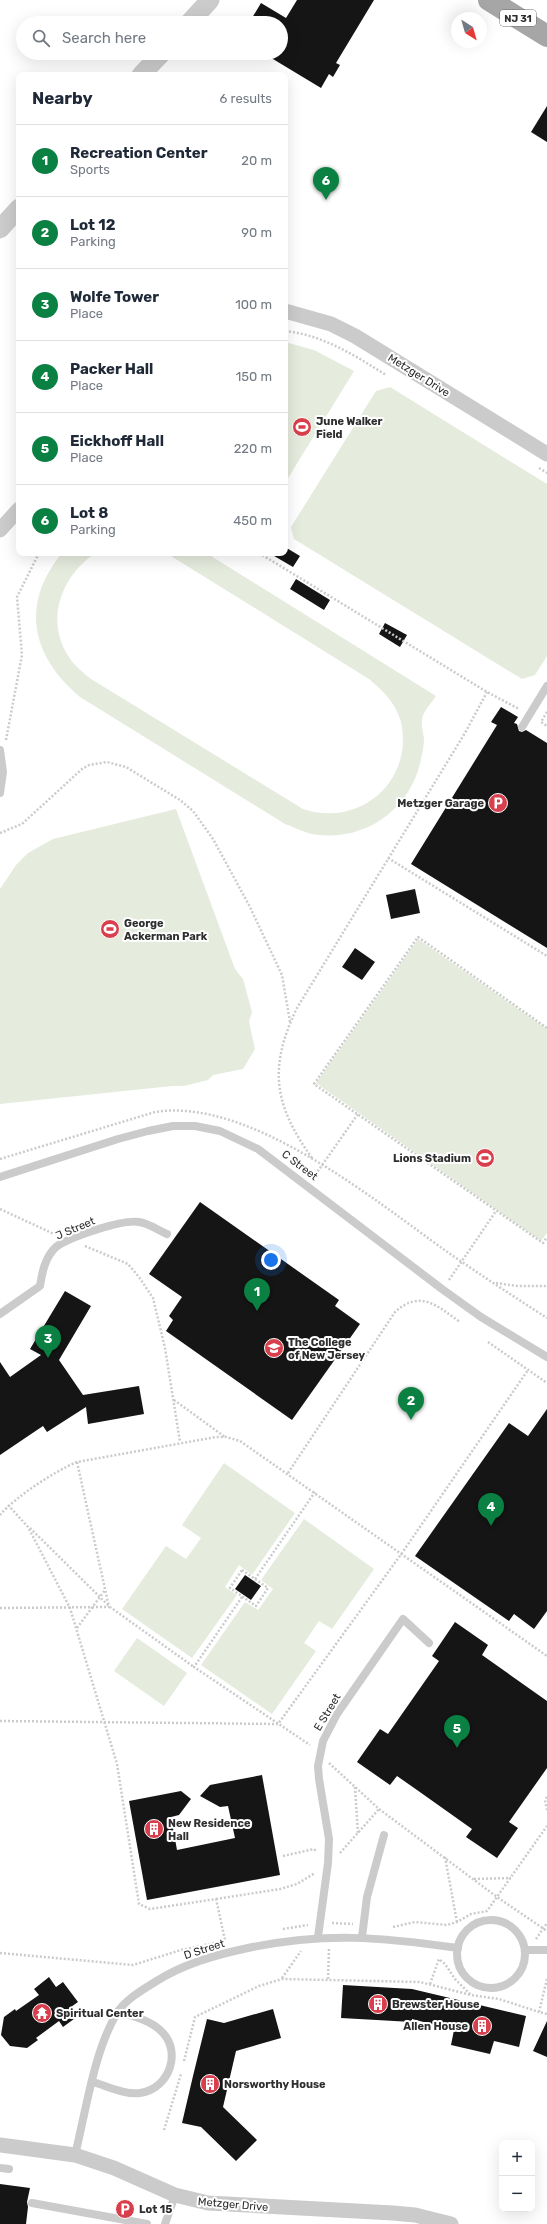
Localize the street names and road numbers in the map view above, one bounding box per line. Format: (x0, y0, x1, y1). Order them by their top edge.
road number: NJ 31 (500, 10, 536, 26)
street label: Metzger Drive (385, 351, 452, 400)
street label: C Street (279, 1148, 321, 1184)
street label: J Street (54, 1214, 97, 1243)
street label: E Street (311, 1691, 344, 1733)
street label: D Street (182, 1937, 227, 1962)
street label: Metzger Drive (197, 2195, 269, 2214)

